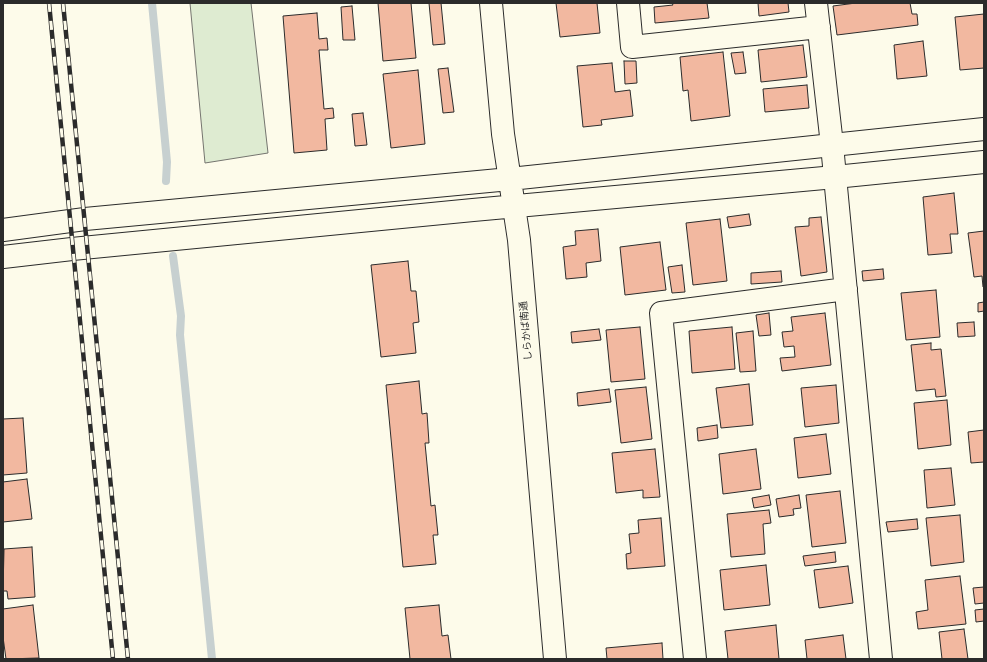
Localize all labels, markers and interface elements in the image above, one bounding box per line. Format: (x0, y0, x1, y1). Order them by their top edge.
street label: しらかば南通 (517, 301, 535, 361)

